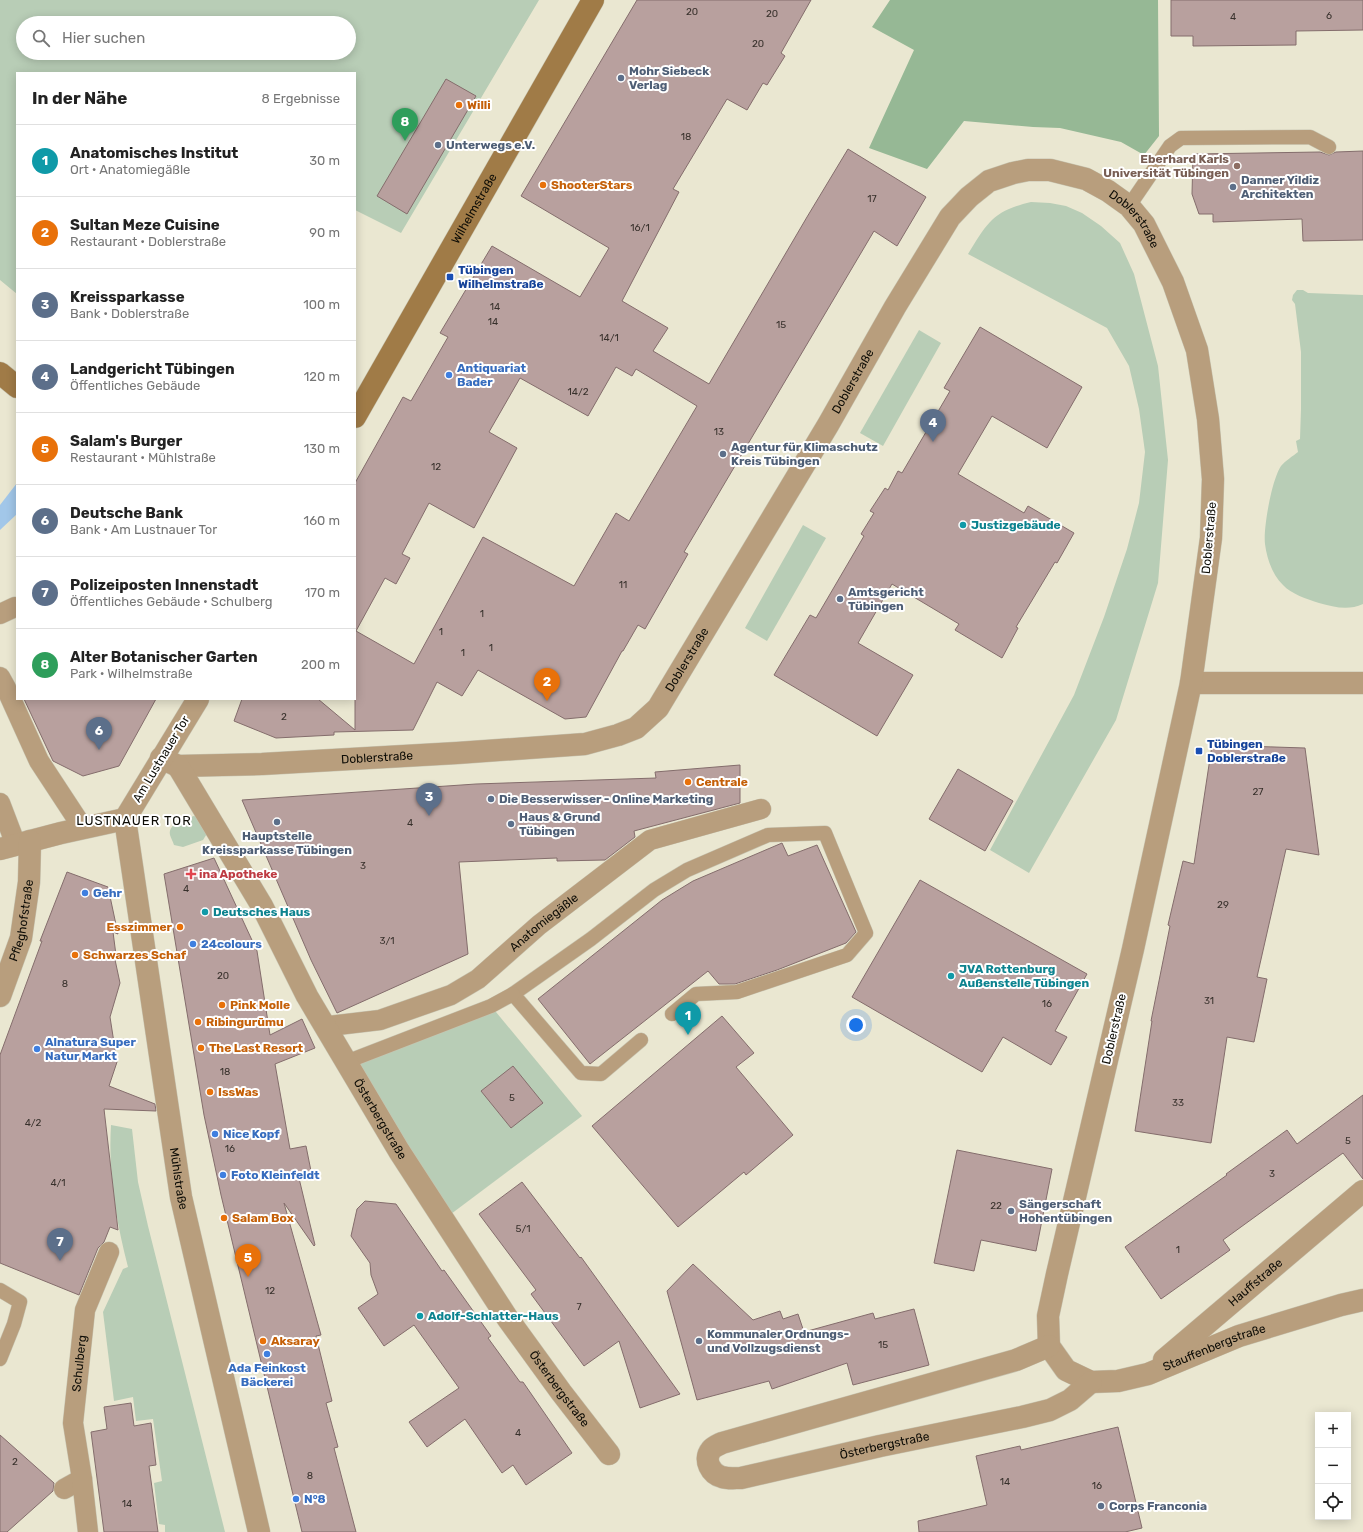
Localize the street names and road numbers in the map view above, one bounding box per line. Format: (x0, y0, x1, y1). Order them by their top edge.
street label: Wilhelmstraße (448, 171, 500, 246)
street label: Doblerstraße (1106, 187, 1162, 251)
street label: Doblerstraße (829, 346, 877, 416)
street label: Doblerstraße (1199, 501, 1219, 575)
street label: Doblerstraße (662, 625, 712, 694)
street label: Am Lustnauer Tor (130, 713, 193, 805)
street label: Doblerstraße (341, 748, 414, 767)
street label: Pfleghofstraße (6, 878, 36, 963)
street label: Anatomiegäßle (507, 890, 581, 955)
street label: Doblerstraße (1099, 992, 1129, 1066)
street label: Österbergstraße (351, 1076, 410, 1162)
street label: Mühlstraße (167, 1147, 191, 1211)
street label: Hauffstraße (1226, 1255, 1286, 1309)
street label: Stauffenbergstraße (1161, 1321, 1268, 1374)
street label: Schulberg (69, 1334, 89, 1392)
street label: Österbergstraße (526, 1348, 592, 1430)
street label: Österbergstraße (838, 1429, 931, 1462)

